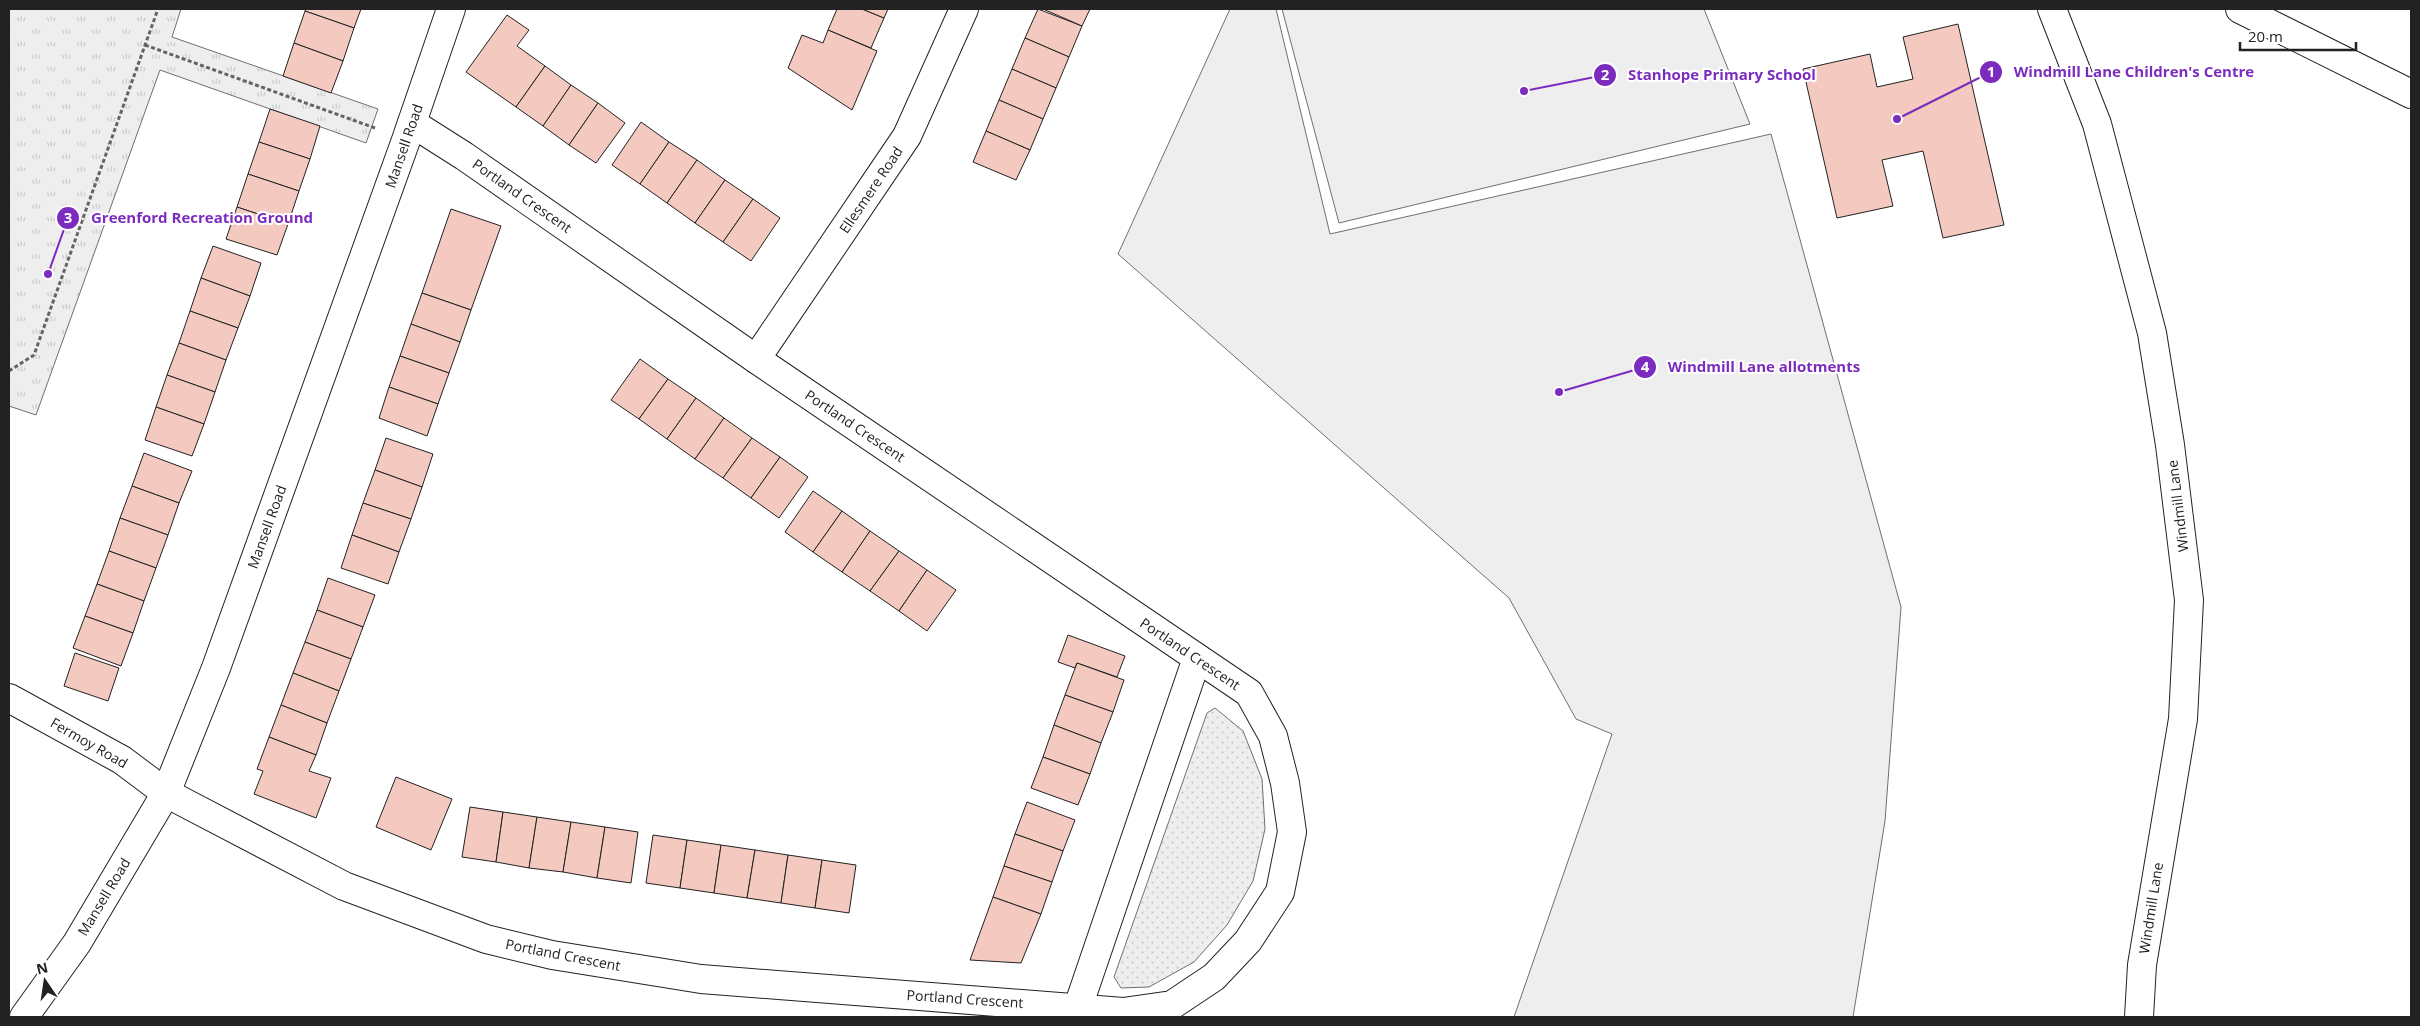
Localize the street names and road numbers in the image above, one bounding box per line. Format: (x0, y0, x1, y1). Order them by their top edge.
street label: Mansell Road (380, 101, 427, 190)
street label: Ellesmere Road (835, 143, 907, 237)
street label: Portland Crescent (469, 154, 576, 237)
street label: Portland Crescent (802, 385, 909, 466)
street label: Windmill Lane (2162, 459, 2193, 553)
street label: Mansell Road (243, 482, 290, 571)
street label: Portland Crescent (1137, 613, 1244, 694)
street label: Fermoy Road (47, 713, 131, 772)
street label: Mansell Road (73, 854, 134, 939)
street label: Windmill Lane (2134, 861, 2167, 955)
street label: Portland Crescent (504, 934, 622, 975)
street label: Portland Crescent (906, 985, 1024, 1012)

